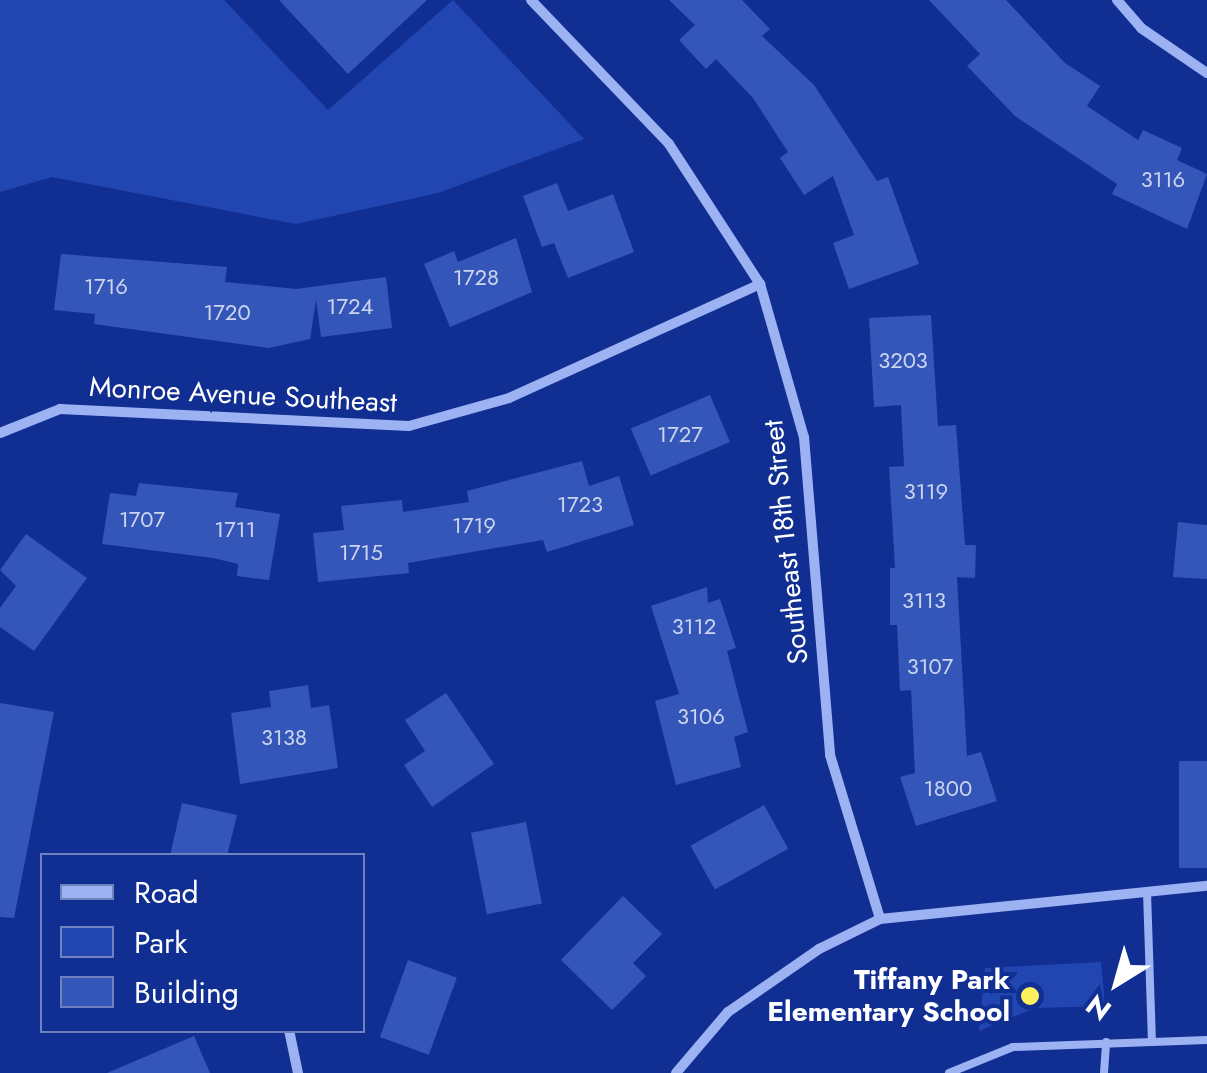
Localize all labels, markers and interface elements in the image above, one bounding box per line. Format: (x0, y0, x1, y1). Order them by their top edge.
house number: 3116 (1141, 167, 1185, 193)
house number: 1728 (453, 265, 499, 291)
house number: 1716 (84, 274, 128, 300)
house number: 1724 (327, 294, 373, 320)
house number: 1720 (203, 300, 251, 326)
house number: 3203 (878, 348, 928, 374)
street label: Monroe Avenue Southeast (88, 370, 398, 420)
street label: Southeast 18th Street (756, 418, 816, 666)
house number: 1727 (657, 422, 703, 448)
house number: 3119 (904, 479, 948, 505)
house number: 1723 (557, 492, 603, 518)
house number: 1707 (119, 507, 165, 533)
house number: 1719 (452, 513, 496, 539)
house number: 1711 (214, 517, 256, 543)
house number: 1715 (339, 540, 383, 566)
house number: 3113 (902, 588, 946, 614)
house number: 3112 (672, 614, 716, 640)
house number: 3107 (907, 654, 953, 680)
house number: 3106 (677, 704, 725, 730)
house number: 3138 (261, 725, 307, 751)
house number: 1800 (924, 776, 972, 802)
legend (40, 853, 365, 1033)
text: Road (134, 871, 199, 914)
text: Park (134, 921, 187, 964)
north arrow (1067, 933, 1167, 1033)
place label: Tiffany Park Elementary School (767, 963, 1010, 1029)
text: Building (134, 971, 239, 1014)
text: N (1077, 984, 1120, 1030)
marker: Tiffany Park Elementary School (1019, 985, 1041, 1007)

